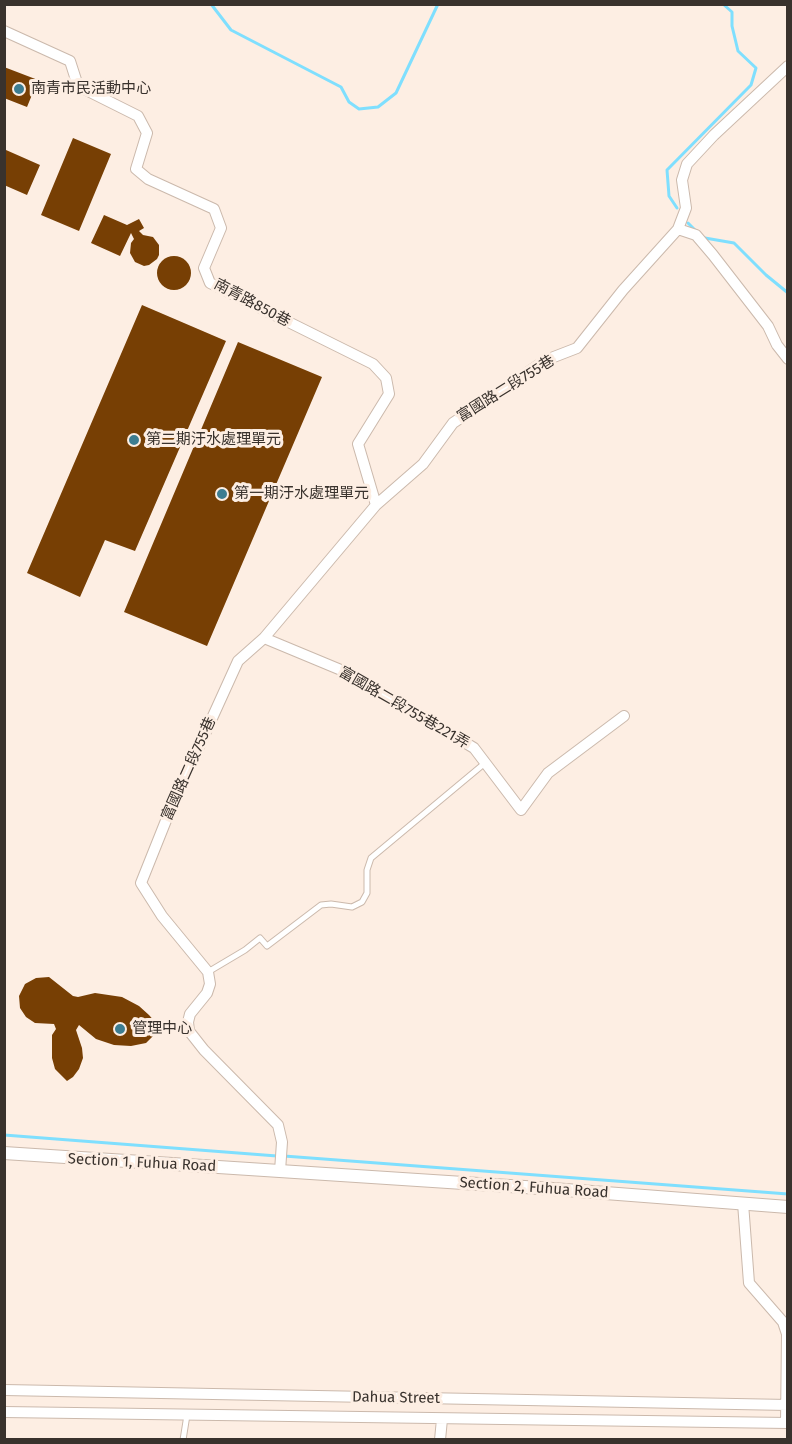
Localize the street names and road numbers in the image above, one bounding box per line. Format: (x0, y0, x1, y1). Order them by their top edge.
street label: 南青路850巷 (211, 275, 293, 331)
street label: 富國路二段755巷 (454, 352, 558, 426)
street label: 富國路二段755巷221弄 (336, 663, 472, 753)
street label: 富國路二段755巷 (158, 714, 220, 824)
street label: Section 1, Fuhua Road (67, 1150, 217, 1176)
street label: Section 2, Fuhua Road (459, 1174, 609, 1202)
street label: Dahua Street (352, 1388, 440, 1408)

